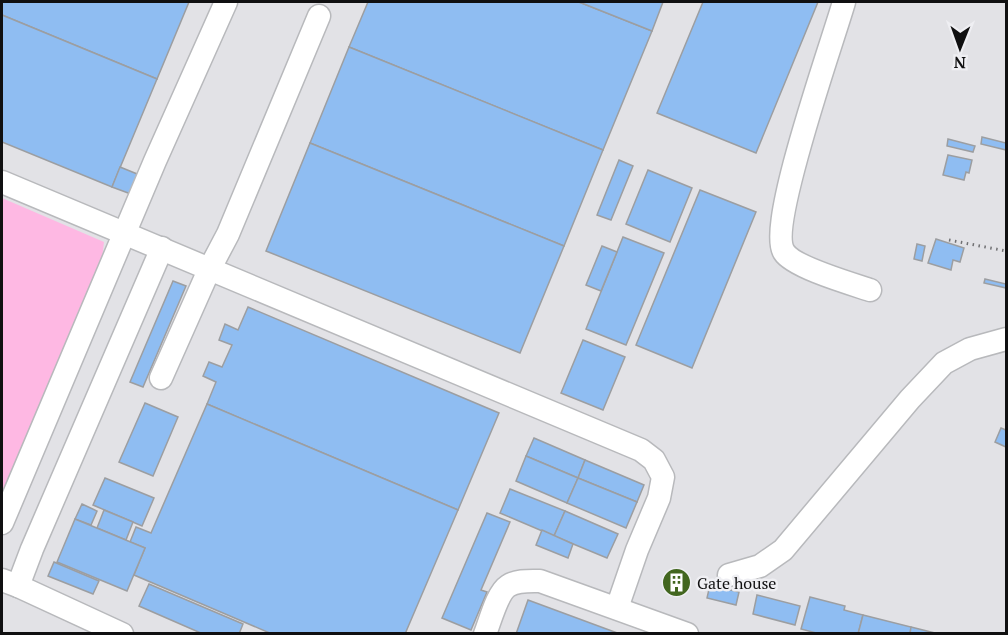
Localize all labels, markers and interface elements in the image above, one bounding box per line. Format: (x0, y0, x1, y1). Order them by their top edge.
north arrow (930, 18, 990, 78)
text: N (953, 52, 966, 74)
building icon: Gate house (660, 567, 692, 599)
place label: Gate house (697, 572, 776, 594)

